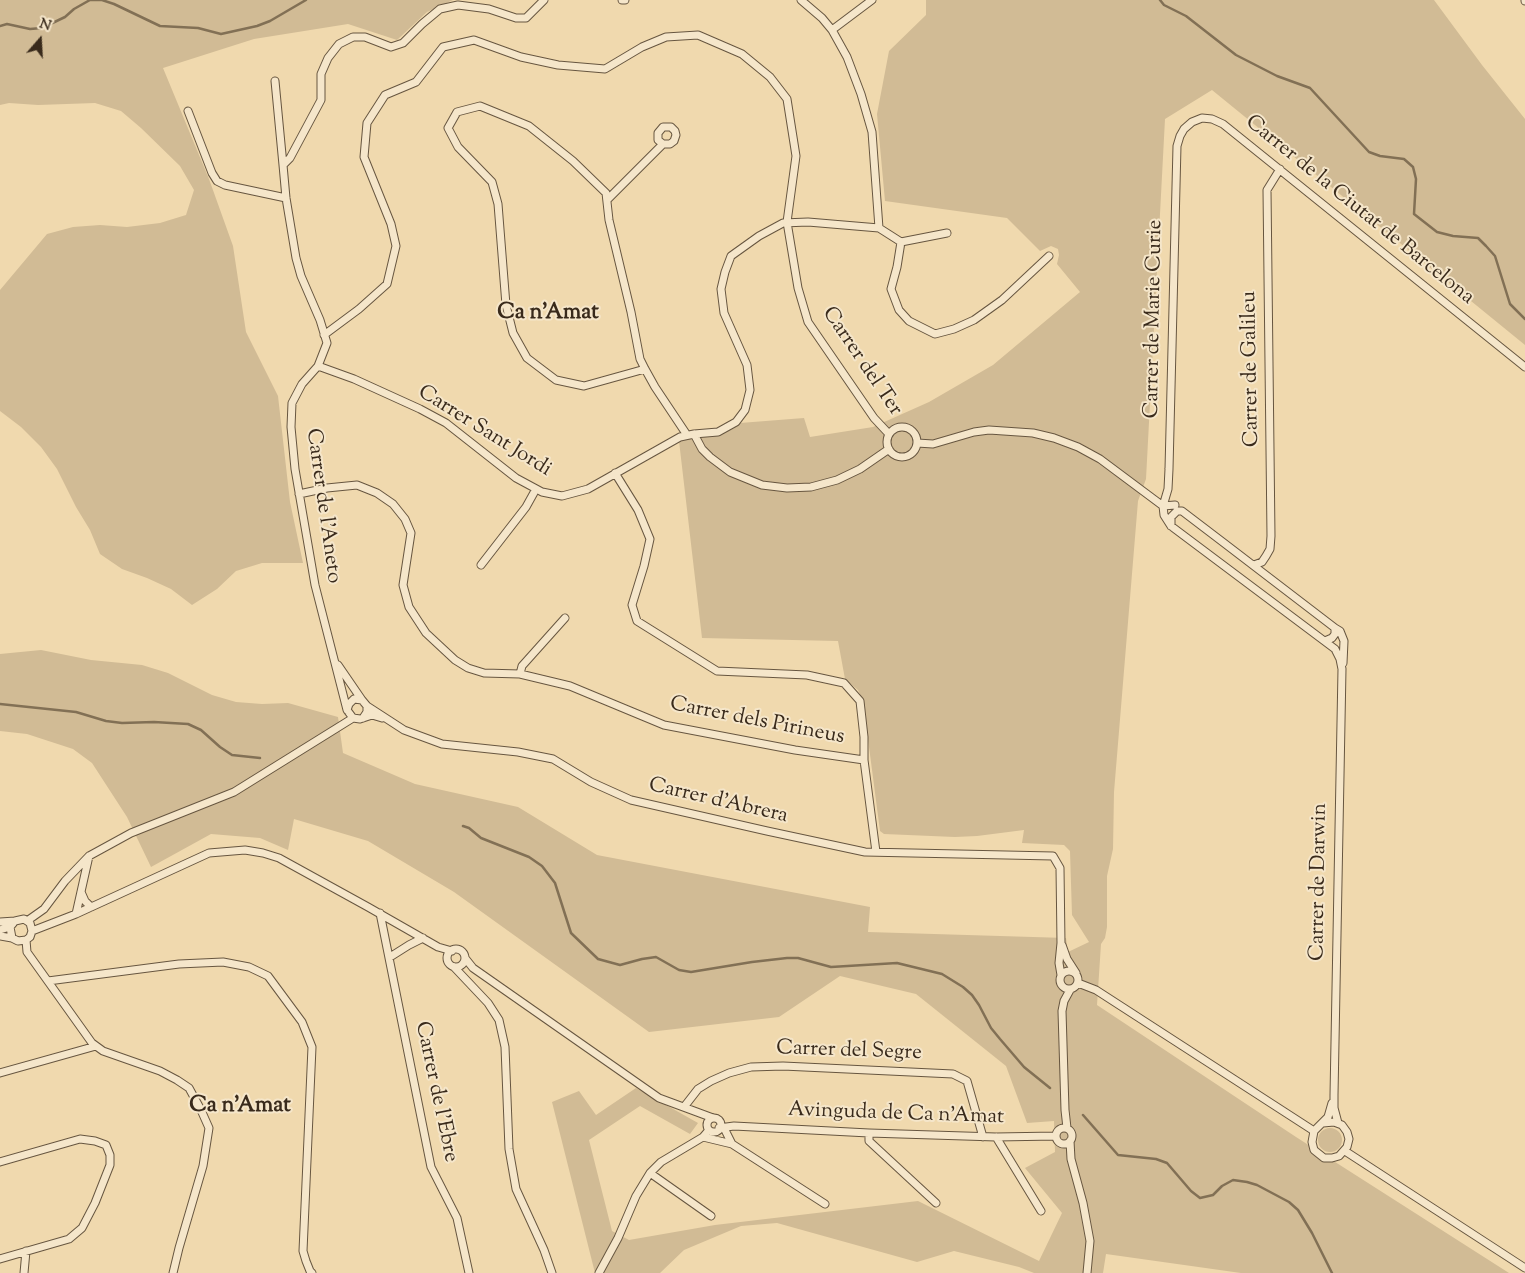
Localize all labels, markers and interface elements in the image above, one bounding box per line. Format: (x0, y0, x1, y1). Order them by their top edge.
north arrow (15, 15, 65, 65)
text: N (36, 15, 53, 37)
street label: Carrer de la Ciutat de Barcelona (1239, 111, 1479, 311)
street label: Carrer de Marie Curie (1141, 219, 1169, 419)
street label: Carrer de Galileu (1238, 291, 1266, 447)
district label: Ca n'Amat (497, 301, 599, 327)
street label: Carrer del Ter (815, 303, 907, 421)
street label: Carrer Sant Jordi (412, 381, 556, 483)
street label: Carrer de l'Aneto (299, 427, 345, 585)
street label: Carrer dels Pirineus (668, 693, 846, 751)
street label: Carrer d'Abrera (646, 774, 790, 830)
street label: Carrer de Darwin (1306, 803, 1334, 961)
street label: Carrer de l'Ebre (408, 1019, 462, 1165)
street label: Carrer del Segre (776, 1037, 922, 1067)
district label: Ca n'Amat (189, 1094, 291, 1120)
street label: Avinguda de Ca n'Amat (788, 1099, 1004, 1131)

